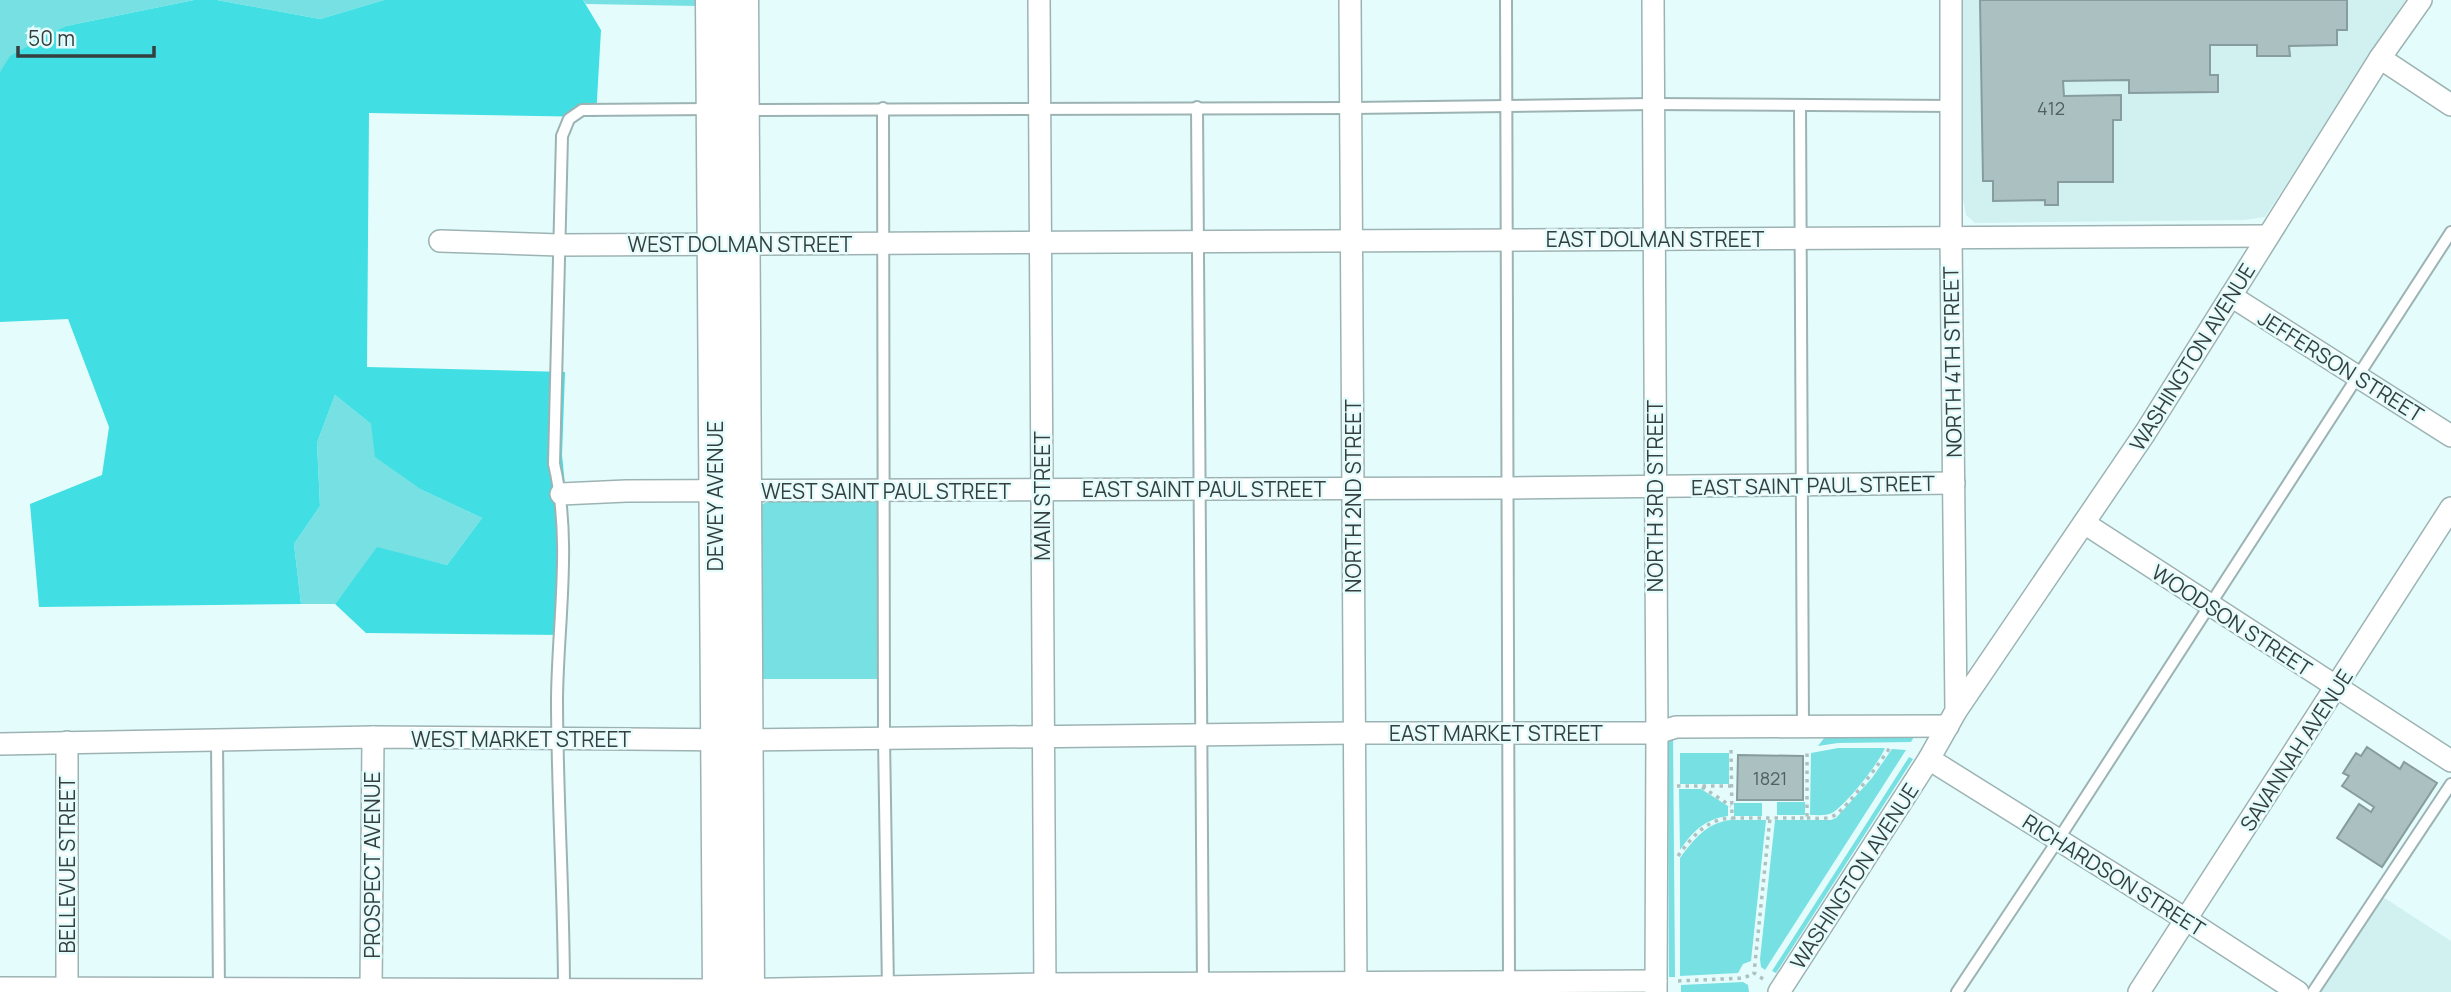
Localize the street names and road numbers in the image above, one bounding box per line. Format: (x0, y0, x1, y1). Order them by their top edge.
street label: EAST DOLMAN STREET (1546, 225, 1765, 253)
street label: WEST DOLMAN STREET (628, 230, 853, 258)
street label: WASHINGTON AVENUE (2123, 258, 2261, 456)
street label: NORTH 4TH STREET (1936, 266, 1968, 458)
street label: JEFFERSON STREET (2253, 304, 2429, 428)
street label: NORTH 2ND STREET (1339, 399, 1367, 593)
street label: NORTH 3RD STREET (1641, 399, 1669, 592)
street label: DEWEY AVENUE (701, 421, 729, 571)
street label: MAIN STREET (1028, 431, 1056, 561)
street label: EAST SAINT PAUL STREET (1691, 469, 1936, 501)
street label: EAST SAINT PAUL STREET (1082, 475, 1326, 503)
street label: WEST SAINT PAUL STREET (761, 477, 1011, 505)
street label: WOODSON STREET (2147, 558, 2318, 683)
street label: SAVANNAH AVENUE (2233, 664, 2359, 836)
street label: EAST MARKET STREET (1389, 719, 1603, 747)
street label: WEST MARKET STREET (411, 725, 631, 753)
street label: PROSPECT AVENUE (358, 772, 386, 958)
street label: BELLEVUE STREET (53, 776, 81, 954)
street label: WASHINGTON AVENUE (1783, 778, 1925, 974)
street label: RICHARDSON STREET (2017, 807, 2211, 943)

